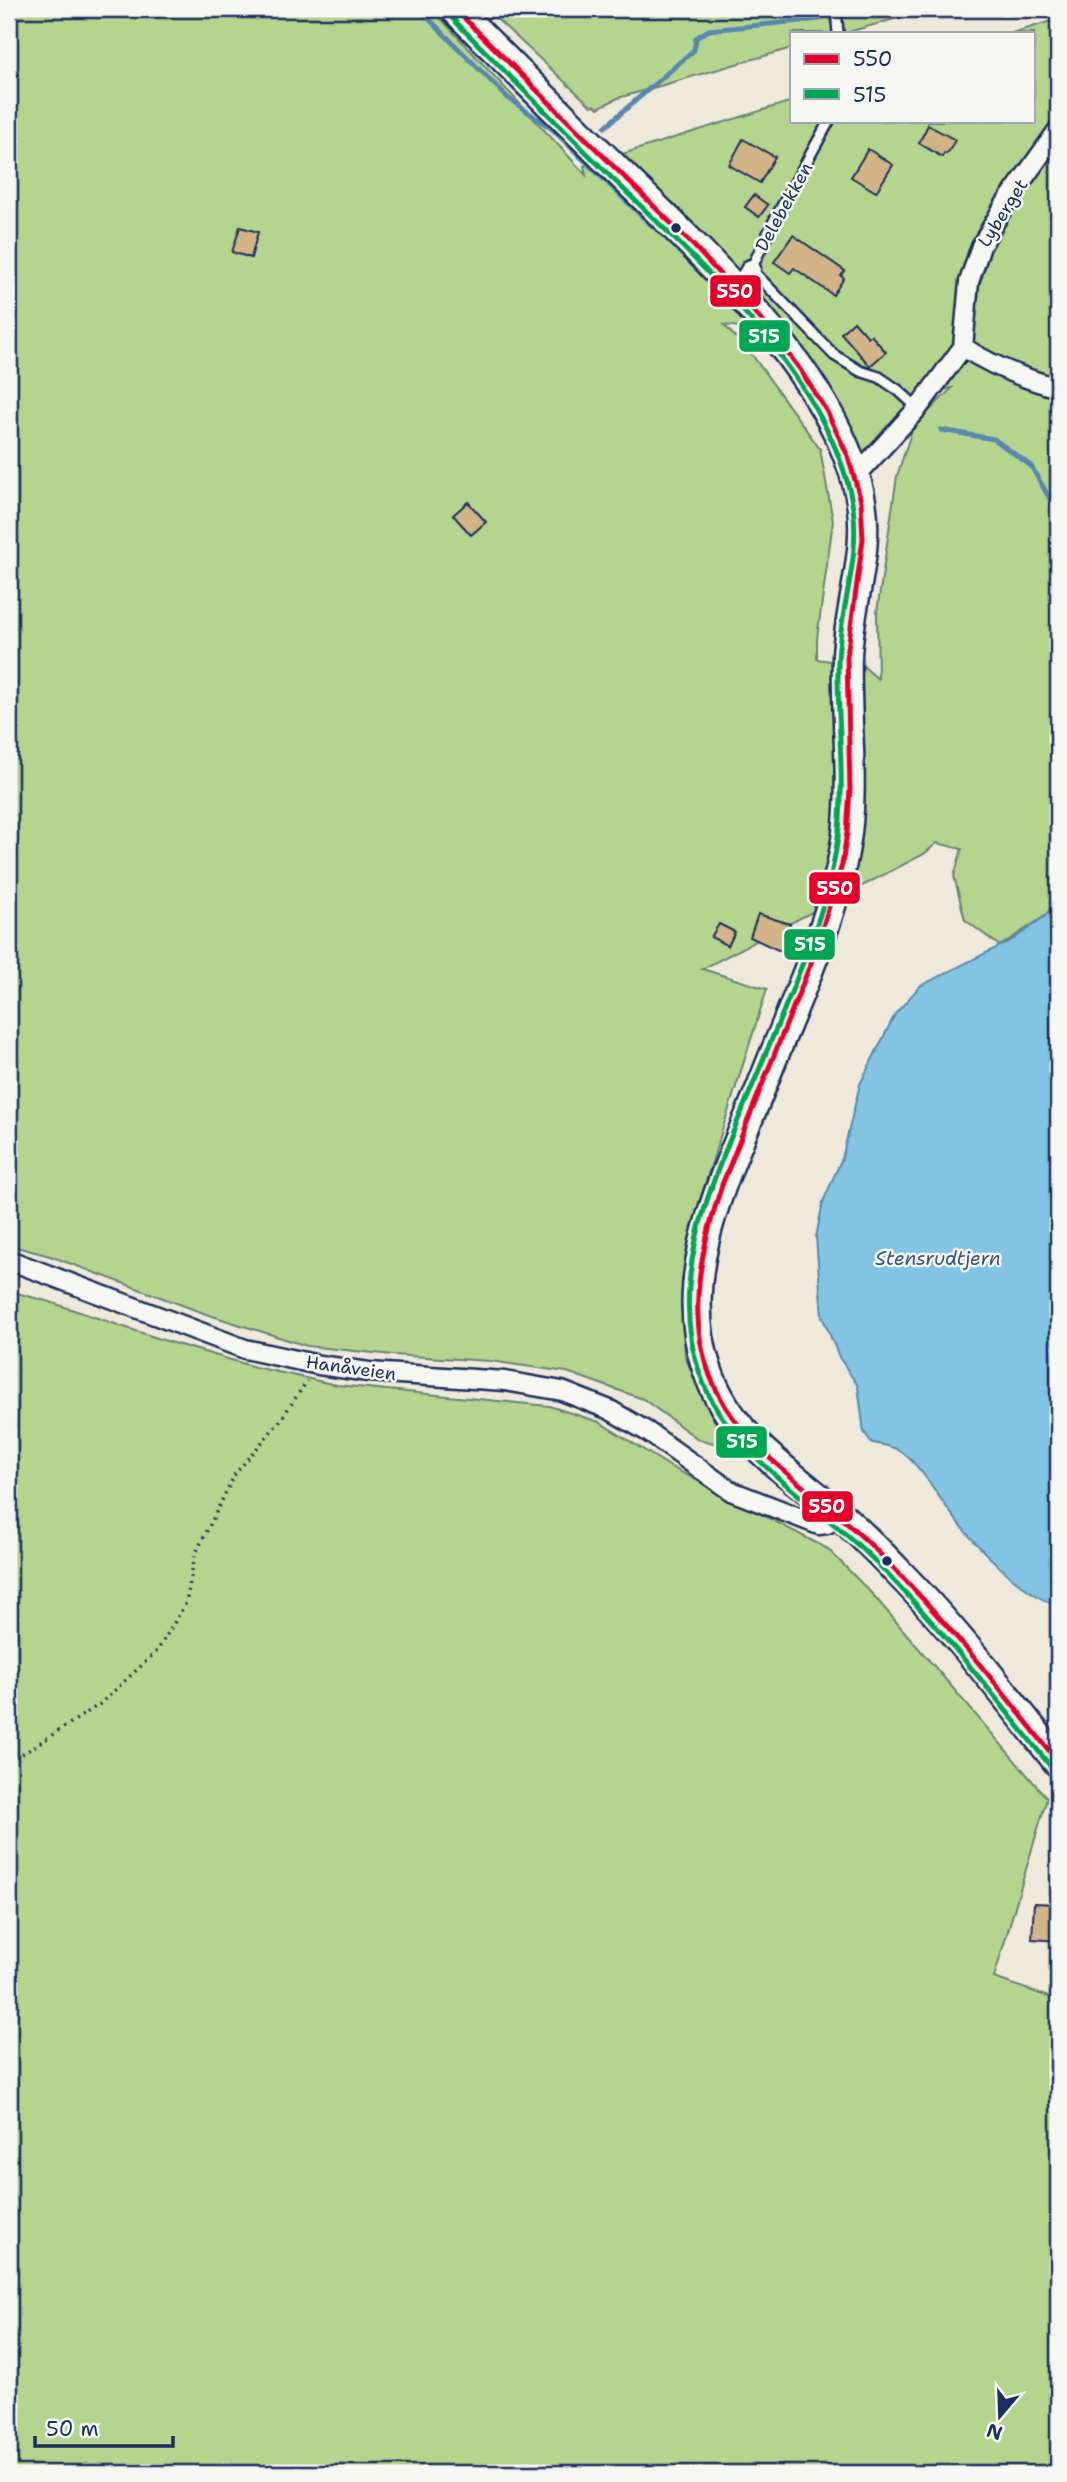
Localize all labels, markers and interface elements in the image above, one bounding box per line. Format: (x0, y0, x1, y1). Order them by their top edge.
legend (790, 32, 1036, 122)
text: 550 (853, 45, 893, 73)
text: 515 (853, 81, 886, 109)
street label: Delebekken (750, 158, 818, 256)
street label: Lyberget (973, 174, 1033, 252)
unlabelled marker (669, 221, 683, 235)
line badge: 550 (709, 274, 762, 308)
text: 550 (717, 279, 753, 304)
line badge: 515 (738, 319, 791, 353)
text: 515 (748, 324, 780, 349)
line badge: 550 (808, 871, 861, 905)
text: 550 (817, 876, 853, 901)
line badge: 515 (783, 928, 836, 961)
text: 515 (794, 932, 826, 957)
water label: Stensrudtjern (875, 1246, 1001, 1271)
street label: Hanåveien (304, 1350, 398, 1386)
line badge: 515 (715, 1425, 768, 1459)
text: 515 (726, 1429, 758, 1454)
line badge: 550 (801, 1490, 854, 1523)
text: 550 (809, 1494, 845, 1519)
unlabelled marker (880, 1554, 894, 1568)
north arrow (965, 2380, 1036, 2450)
scale bar (35, 2405, 173, 2449)
text: 50 m (46, 2415, 99, 2443)
text: N (983, 2417, 1006, 2446)

